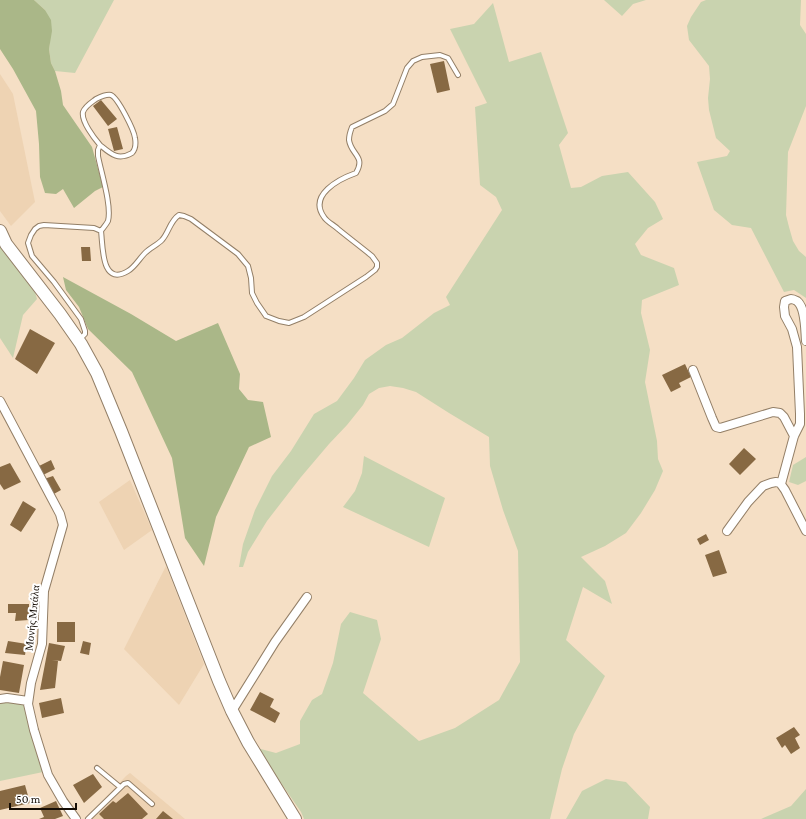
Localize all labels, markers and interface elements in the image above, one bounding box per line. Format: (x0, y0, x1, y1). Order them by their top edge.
street label: Μονής Μπάλα (23, 584, 41, 651)
scale bar (10, 785, 76, 811)
text: 50 m (16, 792, 41, 806)

